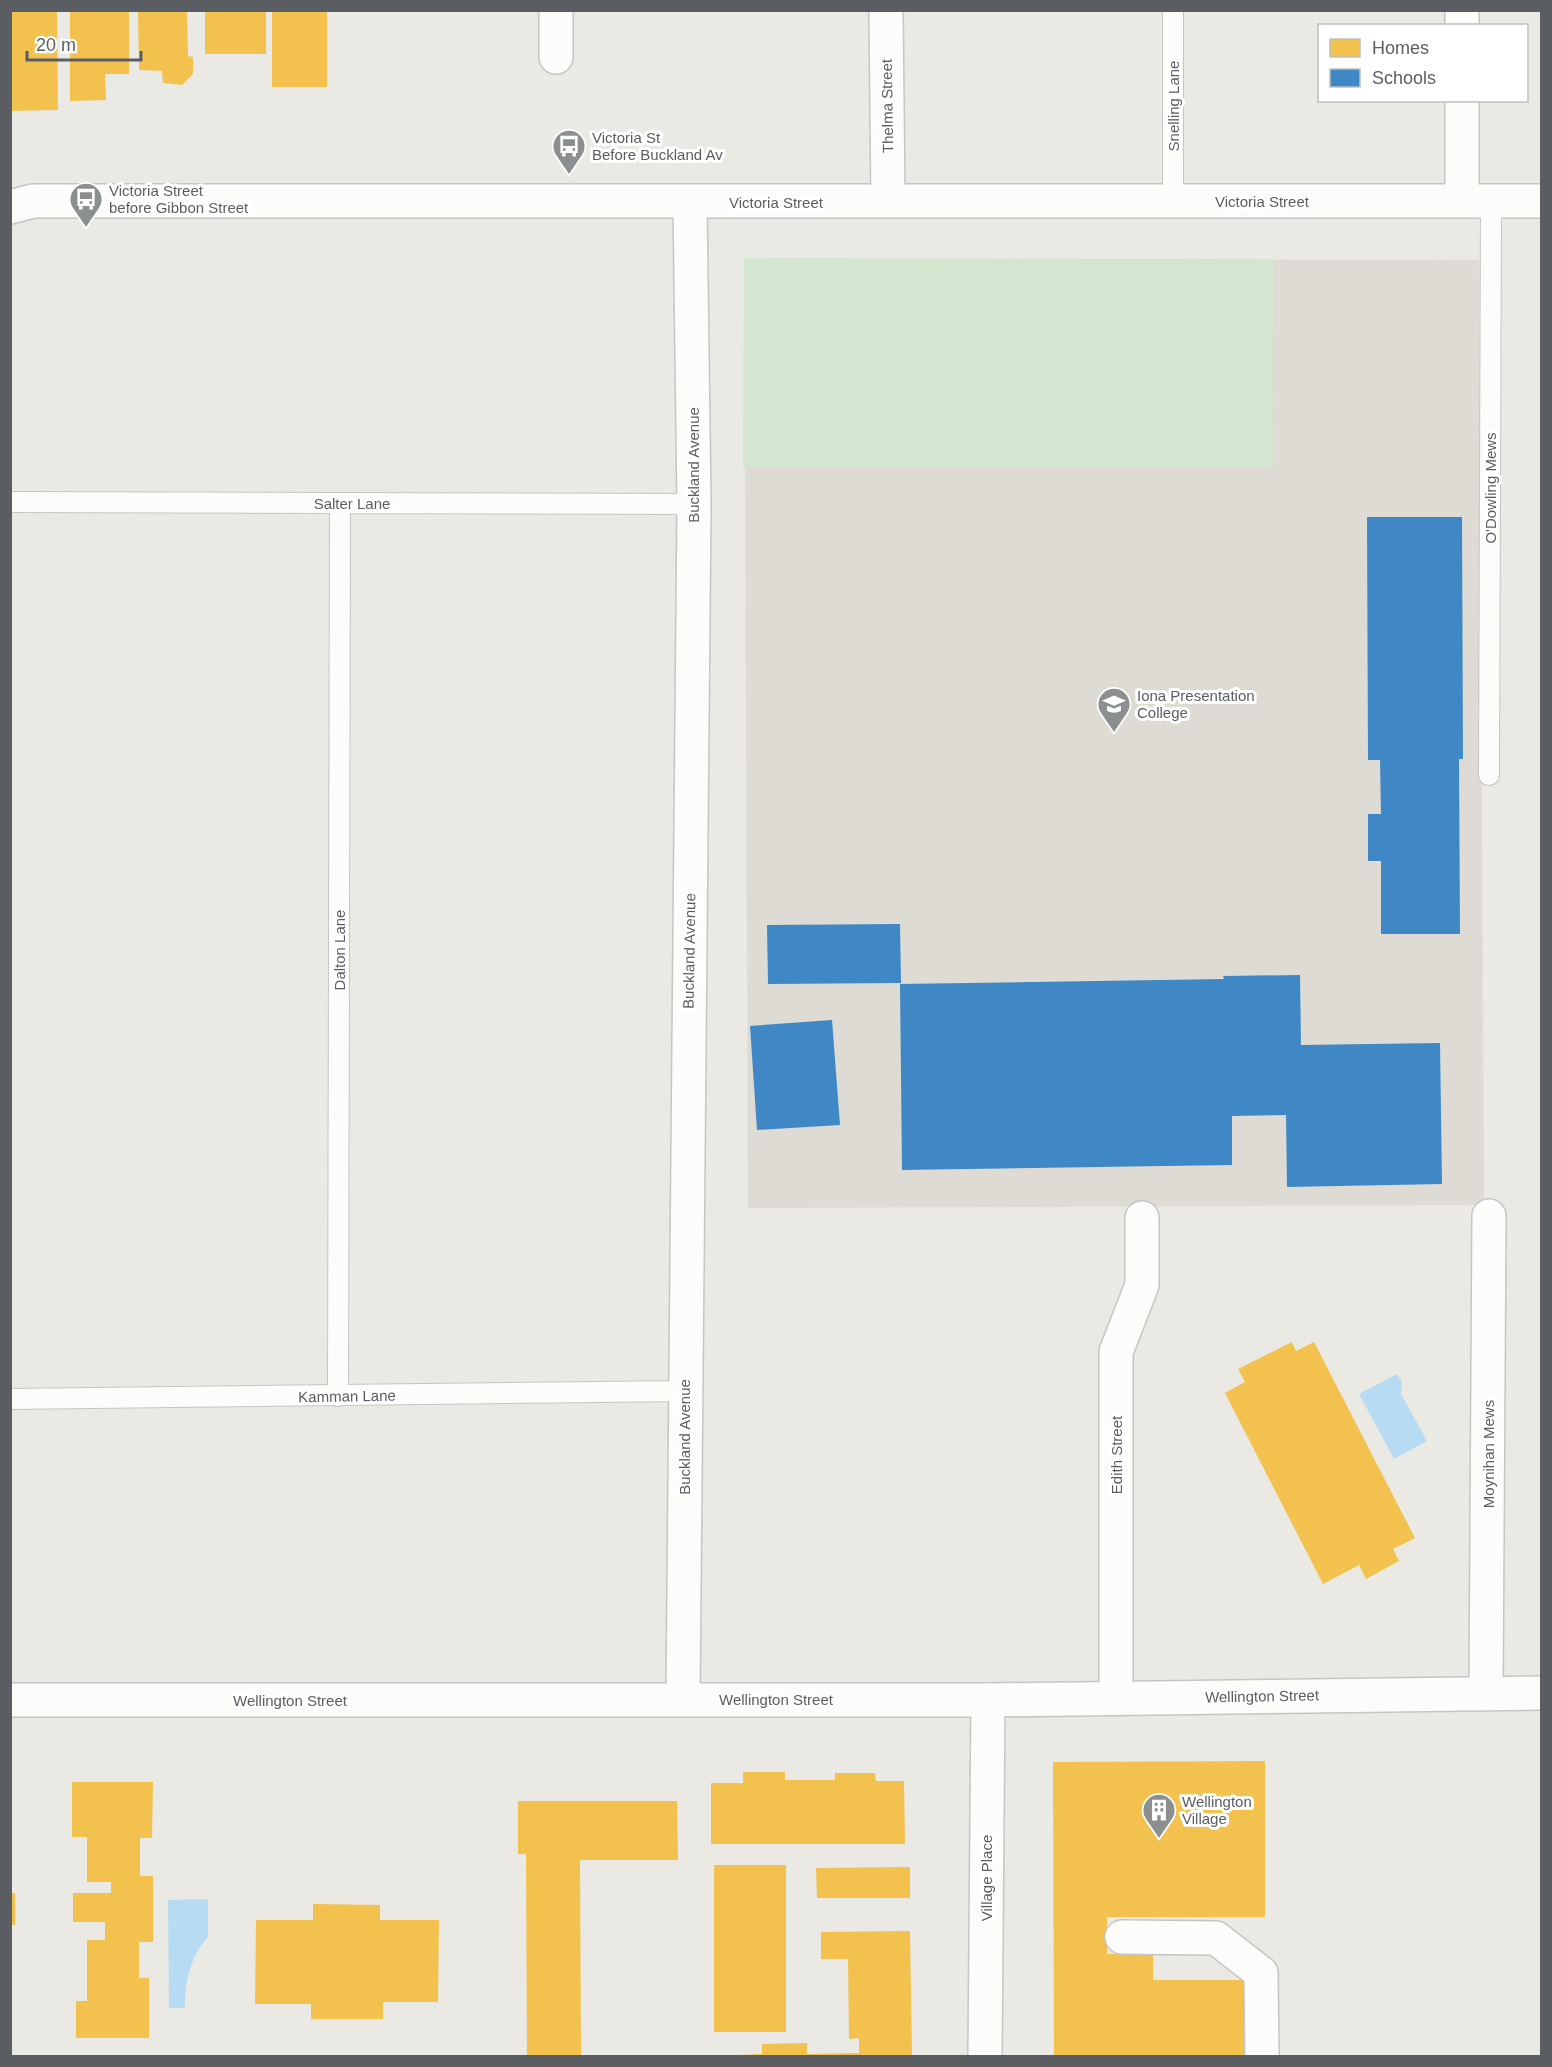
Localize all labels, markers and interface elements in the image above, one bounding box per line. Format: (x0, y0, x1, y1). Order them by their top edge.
scale bar (27, 24, 141, 62)
legend (1318, 24, 1528, 102)
text: 20 m (36, 35, 76, 55)
text: Homes (1372, 38, 1429, 58)
street label: Thelma Street (878, 58, 896, 153)
street label: Snelling Lane (1165, 61, 1182, 151)
text: Schools (1372, 68, 1436, 88)
bus stop icon: Victoria St Before Buckland Av (551, 128, 587, 175)
place label: Victoria St Before Buckland Av (592, 129, 723, 163)
bus stop icon: Victoria Street before Gibbon Street (68, 181, 104, 228)
place label: Victoria Street before Gibbon Street (109, 182, 249, 216)
street label: Victoria Street (1215, 193, 1310, 210)
street label: Victoria Street (729, 194, 824, 211)
street label: Buckland Avenue (685, 407, 702, 523)
street label: O'Dowling Mews (1482, 432, 1499, 544)
street label: Salter Lane (314, 495, 390, 512)
school or university icon: Iona Presentation College (1096, 686, 1132, 733)
place label: Iona Presentation College (1137, 687, 1255, 721)
street label: Buckland Avenue (679, 893, 699, 1009)
street label: Dalton Lane (331, 910, 348, 990)
street label: Buckland Avenue (676, 1379, 693, 1495)
street label: Kamman Lane (298, 1387, 396, 1405)
street label: Moynihan Mews (1480, 1400, 1497, 1508)
street label: Edith Street (1108, 1415, 1125, 1494)
street label: Wellington Street (1205, 1686, 1320, 1705)
street label: Wellington Street (719, 1691, 834, 1708)
street label: Wellington Street (233, 1692, 348, 1709)
building icon: Wellington Village (1141, 1792, 1177, 1839)
place label: Wellington Village (1182, 1793, 1252, 1827)
street label: Village Place (978, 1835, 995, 1921)

